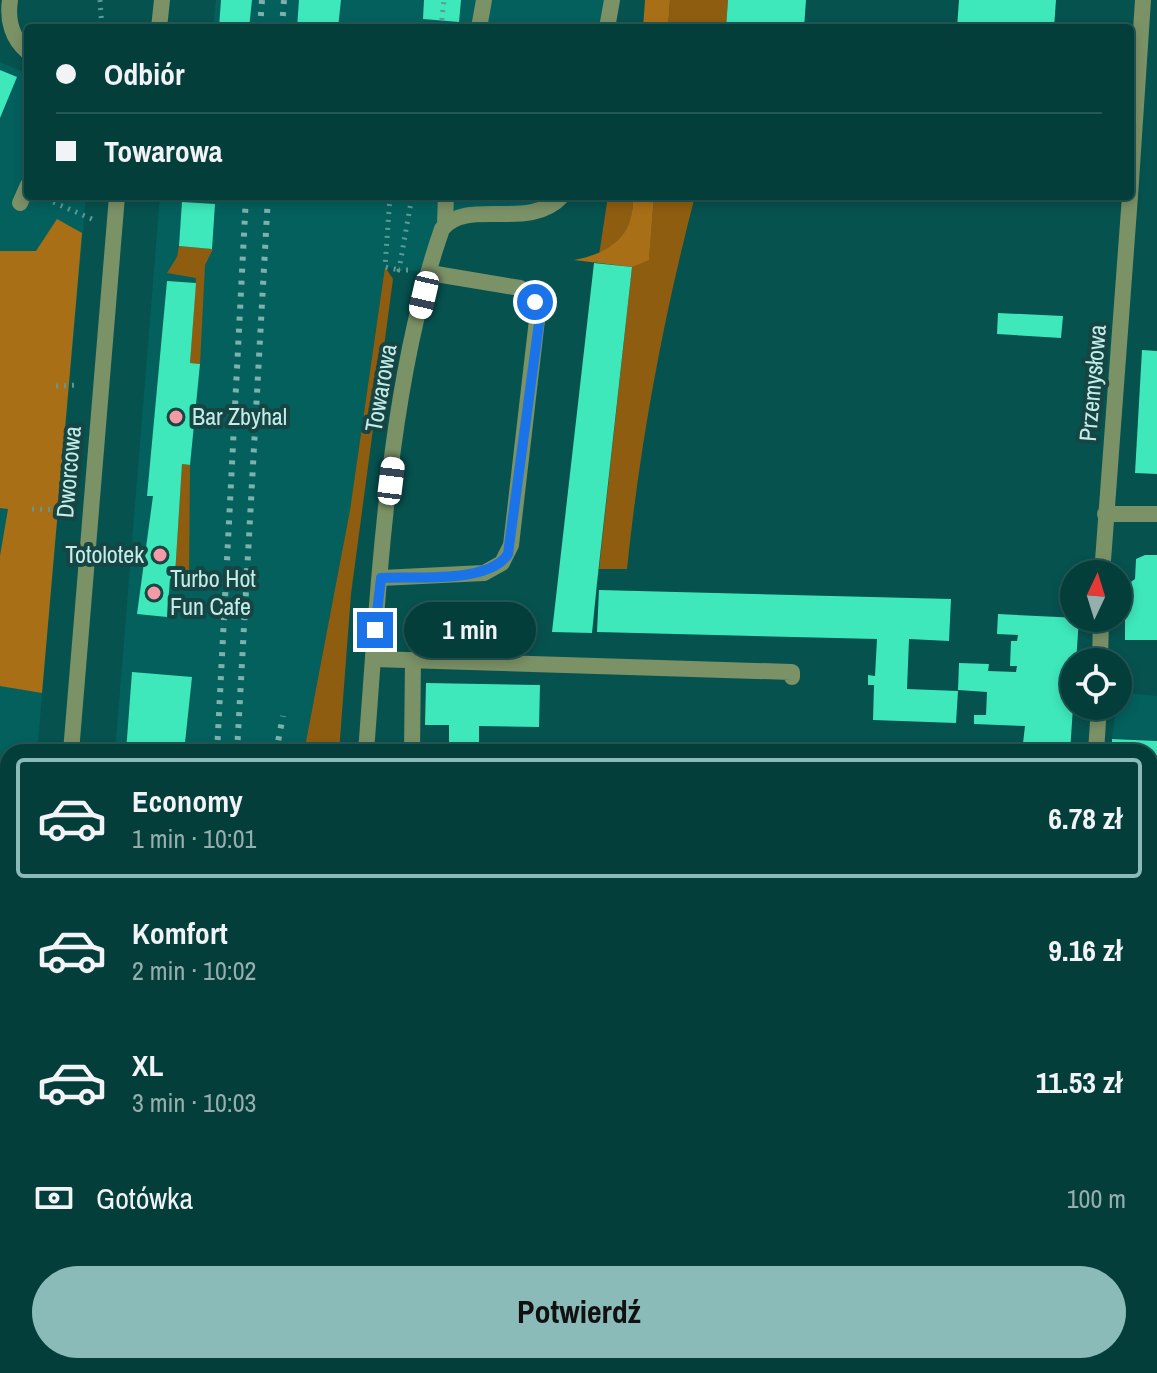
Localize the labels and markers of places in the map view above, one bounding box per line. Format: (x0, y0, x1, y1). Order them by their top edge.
place label: Bar Zbyhal (192, 400, 287, 432)
marker: Bar Zbyhal (167, 408, 185, 426)
place label: Totolotek (65, 538, 144, 570)
marker: Totolotek (151, 546, 169, 564)
place label: Turbo Hot Fun Cafe (170, 562, 256, 622)
marker: Turbo Hot Fun Cafe (145, 584, 163, 602)

